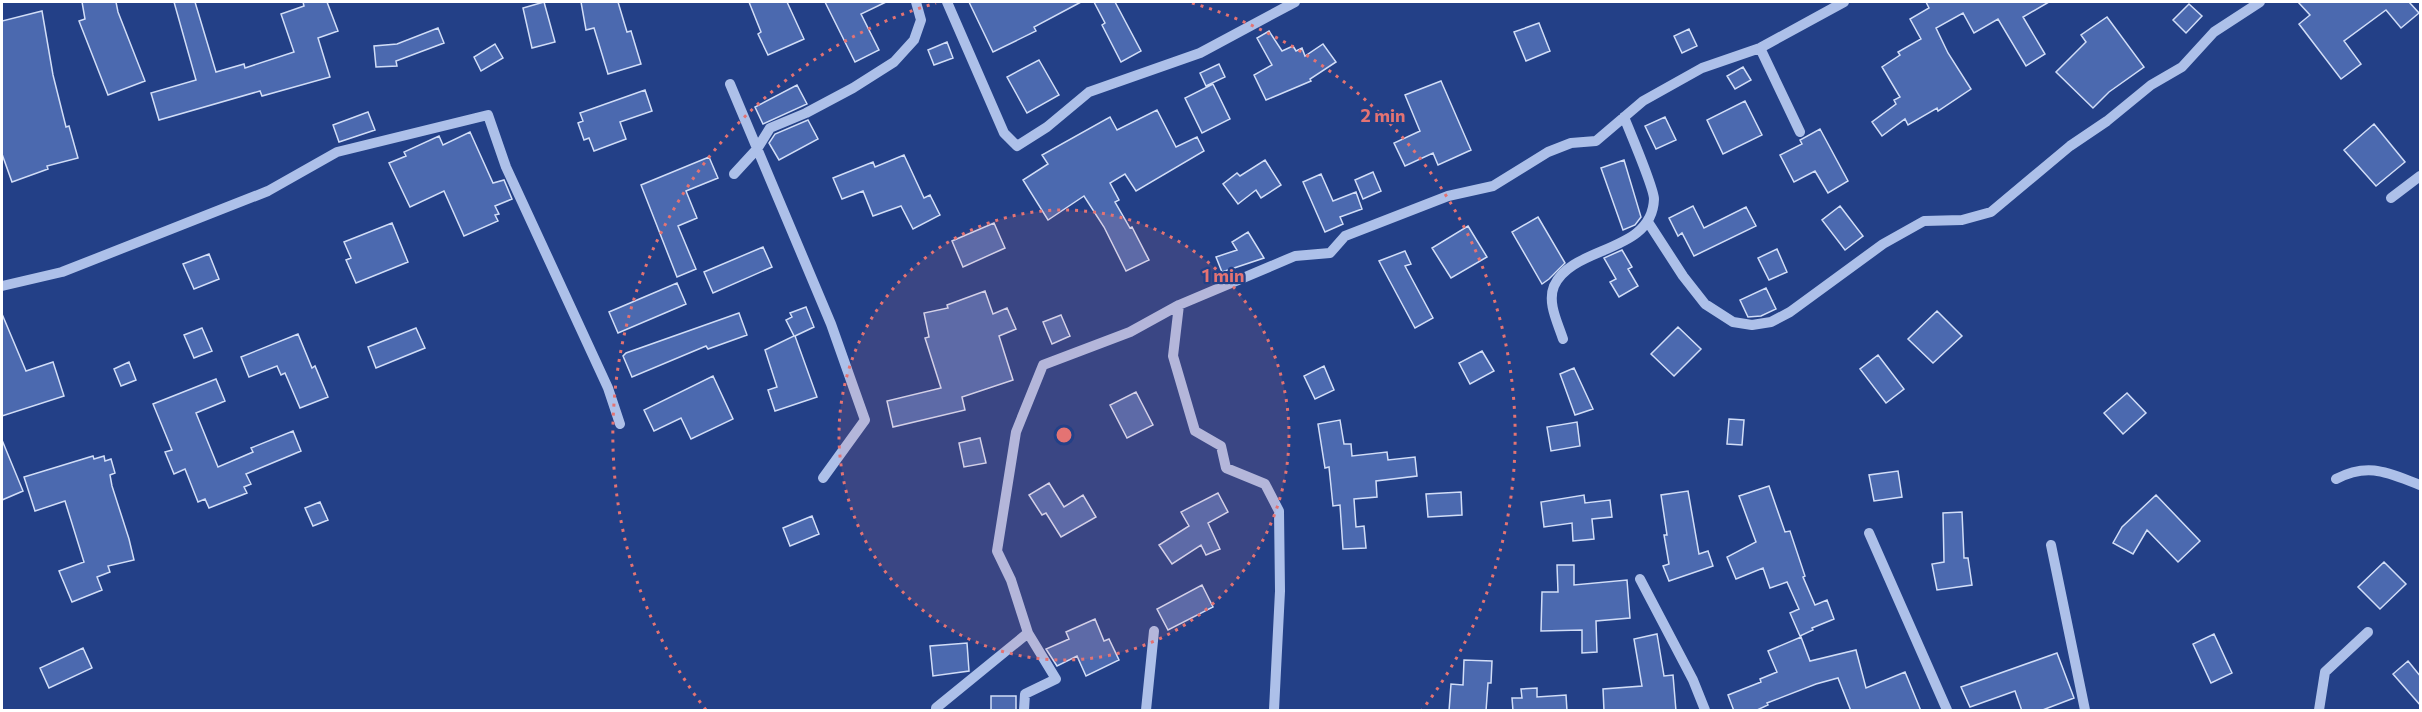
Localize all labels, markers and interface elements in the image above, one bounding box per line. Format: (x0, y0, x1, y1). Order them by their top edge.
text: 2 min (1361, 104, 1405, 126)
text: 1 min (1202, 264, 1244, 286)
centre of rings (1054, 425, 1074, 445)

